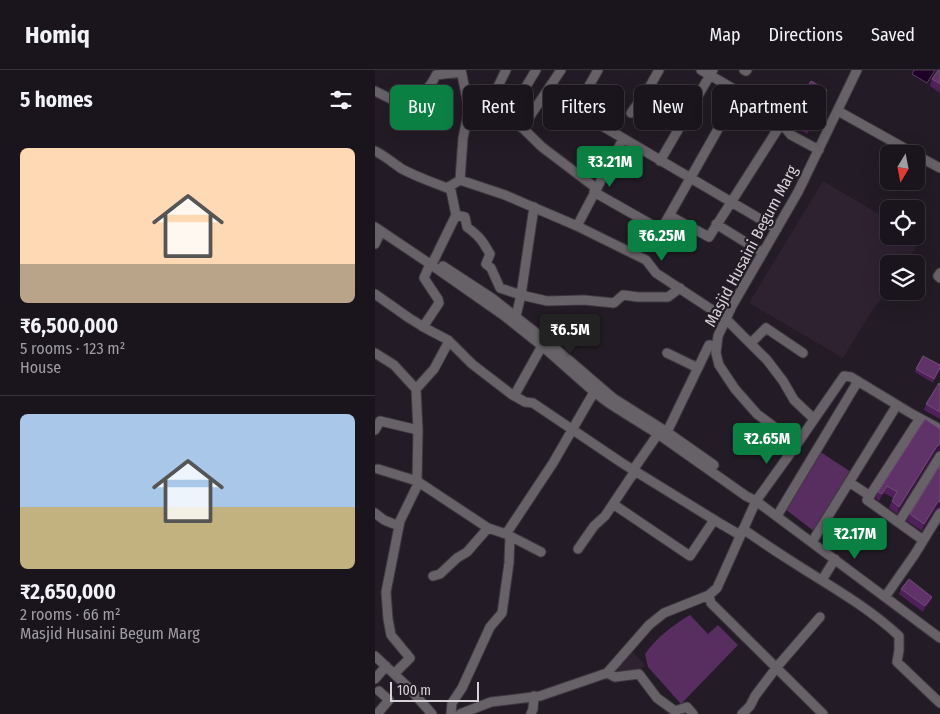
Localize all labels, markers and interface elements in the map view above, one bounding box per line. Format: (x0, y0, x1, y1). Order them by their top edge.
text: Homiq (25, 21, 90, 49)
text: Map (709, 24, 741, 46)
text: Directions (769, 24, 843, 46)
text: Saved (871, 24, 915, 46)
chip: Buy (390, 85, 453, 130)
chip: Rent (463, 85, 533, 130)
chip: Filters (543, 85, 624, 130)
chip: New (634, 85, 702, 130)
chip: Apartment (712, 85, 826, 130)
icon: filters (327, 86, 355, 114)
text: 5 homes (20, 87, 93, 113)
north arrow (880, 145, 925, 190)
map controls (880, 145, 925, 300)
pin: ₹3.21M (569, 146, 651, 188)
text: ₹3.21M (588, 152, 632, 171)
street label: Masjid Husaini Begum Marg (700, 162, 802, 330)
icon: home (143, 181, 233, 271)
button: locate (880, 200, 925, 245)
pin: ₹6.25M (621, 220, 703, 262)
text: ₹6.25M (639, 226, 685, 245)
button: layers (880, 255, 925, 300)
text: ₹6,500,000 (20, 313, 118, 339)
pin: ₹6.5M (535, 314, 605, 356)
text: ₹6.5M (550, 320, 590, 339)
text: 5 rooms · 123 m² (20, 339, 125, 358)
text: House (20, 358, 61, 377)
pin: ₹2.65M (726, 422, 808, 465)
text: ₹2.65M (744, 429, 790, 448)
icon: home (143, 446, 233, 536)
pin: ₹2.17M (814, 518, 896, 560)
text: ₹2.17M (834, 524, 876, 543)
text: ₹2,650,000 (20, 579, 116, 605)
text: 2 rooms · 66 m² (20, 605, 120, 624)
text: Masjid Husaini Begum Marg (20, 624, 200, 643)
scale bar (390, 679, 479, 702)
text: 100 m (397, 682, 431, 699)

